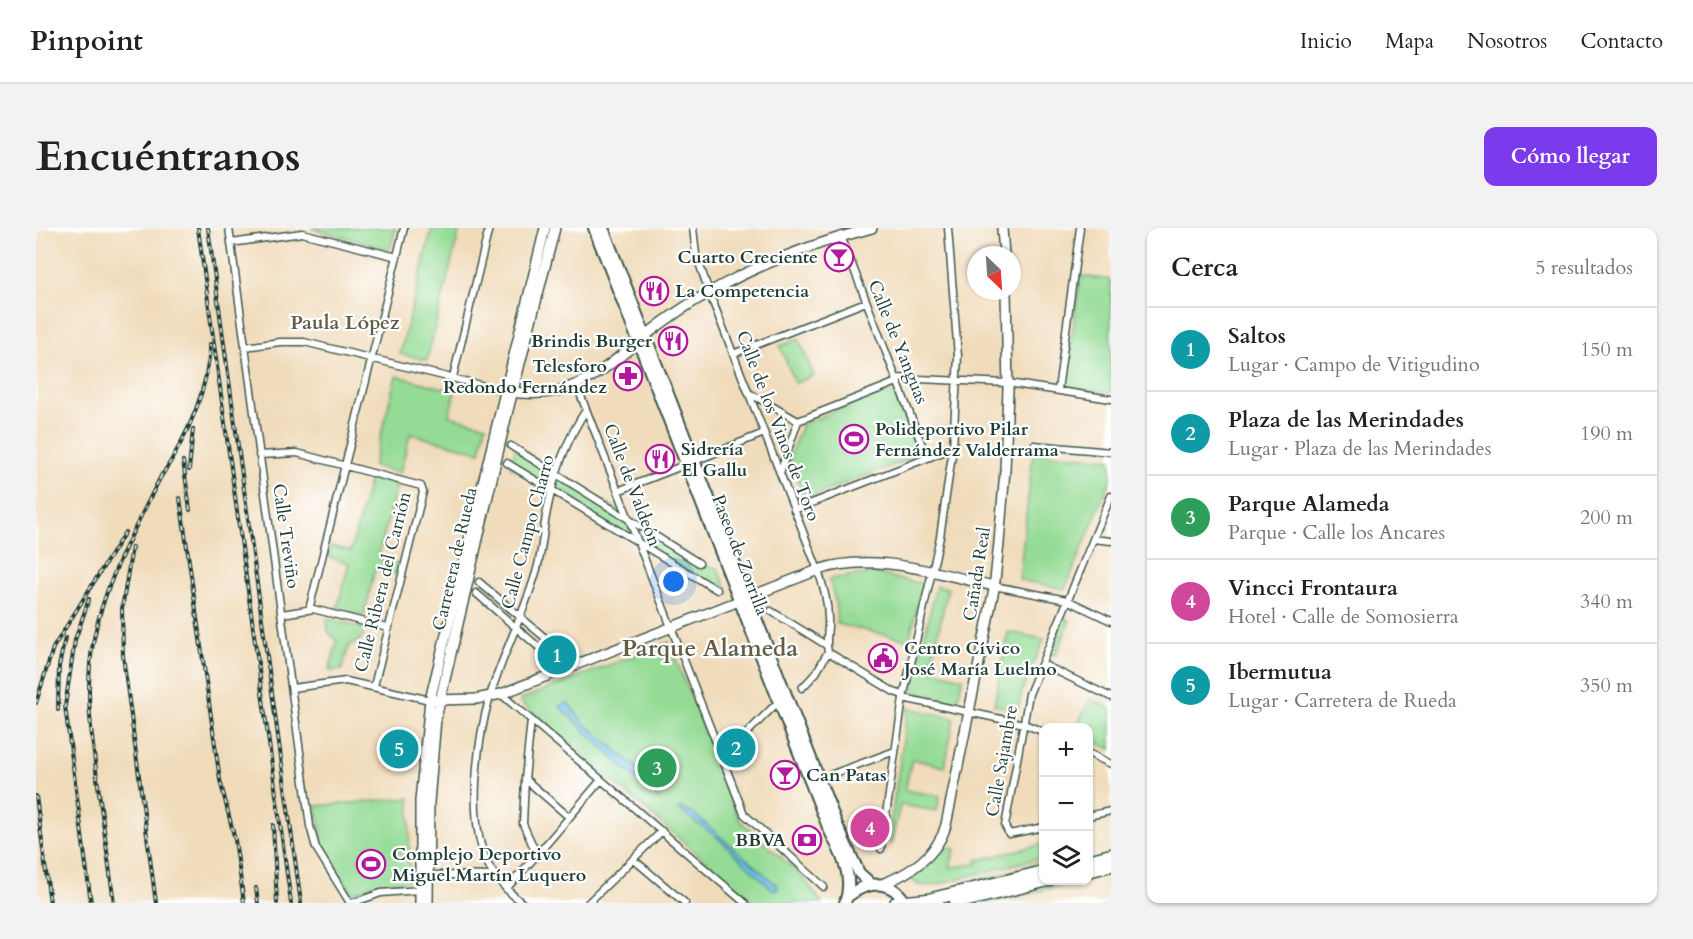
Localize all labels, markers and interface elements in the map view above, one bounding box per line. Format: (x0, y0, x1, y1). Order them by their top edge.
text: Pinpoint (30, 22, 143, 60)
text: Inicio (1300, 27, 1352, 56)
text: Mapa (1385, 27, 1434, 56)
text: Nosotros (1467, 27, 1547, 56)
text: Contacto (1580, 27, 1663, 56)
button: Cómo llegar (1484, 127, 1657, 186)
text: Encuéntranos (36, 128, 301, 185)
bar icon: Cuarto Creciente (823, 241, 855, 273)
place label: Cuarto Creciente (677, 245, 818, 270)
north arrow (967, 246, 1021, 300)
text: Cerca (1171, 250, 1238, 285)
text: 5 resultados (1535, 254, 1633, 281)
restaurant icon: La Competencia (638, 275, 670, 307)
street label: Calle de Yanguas (862, 276, 934, 408)
place label: La Competencia (675, 279, 809, 304)
district label: Paula López (290, 309, 400, 336)
text: Saltos (1228, 321, 1286, 351)
restaurant icon: Brindis Burger (657, 325, 689, 357)
street label: Calle de los Vinos de Toro (730, 327, 826, 525)
place label: Brindis Burger (531, 329, 653, 354)
text: 1 (1185, 336, 1196, 363)
text: 150 m (1580, 336, 1633, 363)
text: Lugar · Campo de Vitigudino (1228, 351, 1480, 378)
place label: Telesforo Redondo Fernández (443, 354, 607, 400)
pharmacy icon: Telesforo Redondo Fernández (612, 360, 644, 392)
text: Plaza de las Merindades (1228, 405, 1464, 435)
place label: Polideportivo Pilar Fernández Valderrama (875, 417, 1059, 463)
street label: Calle de Valdeón (597, 420, 667, 551)
text: 2 (1185, 420, 1196, 447)
text: 190 m (1580, 420, 1633, 447)
sports icon: Polideportivo Pilar Fernández Valderrama (838, 423, 870, 455)
text: Lugar · Plaza de las Merindades (1228, 435, 1491, 462)
place label: Sidrería El Gallu (681, 437, 748, 483)
restaurant icon: Sidrería El Gallu (644, 443, 676, 475)
street label: Calle Campo Charro (495, 452, 561, 612)
street label: Calle Treviño (266, 482, 306, 590)
street label: Carretera de Rueda (426, 485, 484, 633)
street label: Calle Ribera del Carrión (348, 488, 418, 675)
text: Parque Alameda (1228, 489, 1390, 519)
street label: Paseo de Zorrilla (705, 491, 775, 619)
text: 3 (1185, 504, 1196, 531)
text: 200 m (1580, 504, 1633, 531)
text: Parque · Calle los Ancares (1228, 519, 1445, 546)
street label: Cañada Real (957, 525, 997, 623)
your location (659, 567, 688, 596)
text: Vincci Frontaura (1228, 573, 1398, 603)
text: 4 (1185, 588, 1196, 615)
text: 340 m (1580, 588, 1633, 615)
text: Hotel · Calle de Somosierra (1228, 603, 1459, 630)
pin: 1 (538, 632, 576, 678)
district label: Parque Alameda (622, 632, 798, 665)
place label: Centro Cívico José María Luelmo (901, 636, 1057, 682)
public building icon: Centro Cívico José María Luelmo (867, 642, 899, 674)
text: Ibermutua (1228, 657, 1332, 687)
text: 5 (1185, 672, 1196, 699)
text: 350 m (1580, 672, 1633, 699)
text: Lugar · Carretera de Rueda (1228, 687, 1457, 714)
street label: Calle Sajambre (980, 703, 1024, 819)
map controls (1039, 723, 1093, 885)
button: + (1039, 723, 1093, 777)
pin: 5 (380, 726, 418, 772)
pin: 2 (716, 726, 756, 770)
pin: 3 (638, 746, 676, 790)
bar icon: Can Patas (769, 759, 801, 791)
place label: Can Patas (806, 763, 887, 788)
button: − (1039, 777, 1093, 831)
pin: 4 (850, 806, 890, 850)
bank icon: BBVA (791, 824, 823, 856)
place label: BBVA (735, 828, 786, 853)
button: layers (1039, 831, 1093, 885)
place label: Complejo Deportivo Miguel Martín Luquero (392, 842, 586, 888)
sports icon: Complejo Deportivo Miguel Martín Luquero (355, 848, 387, 880)

